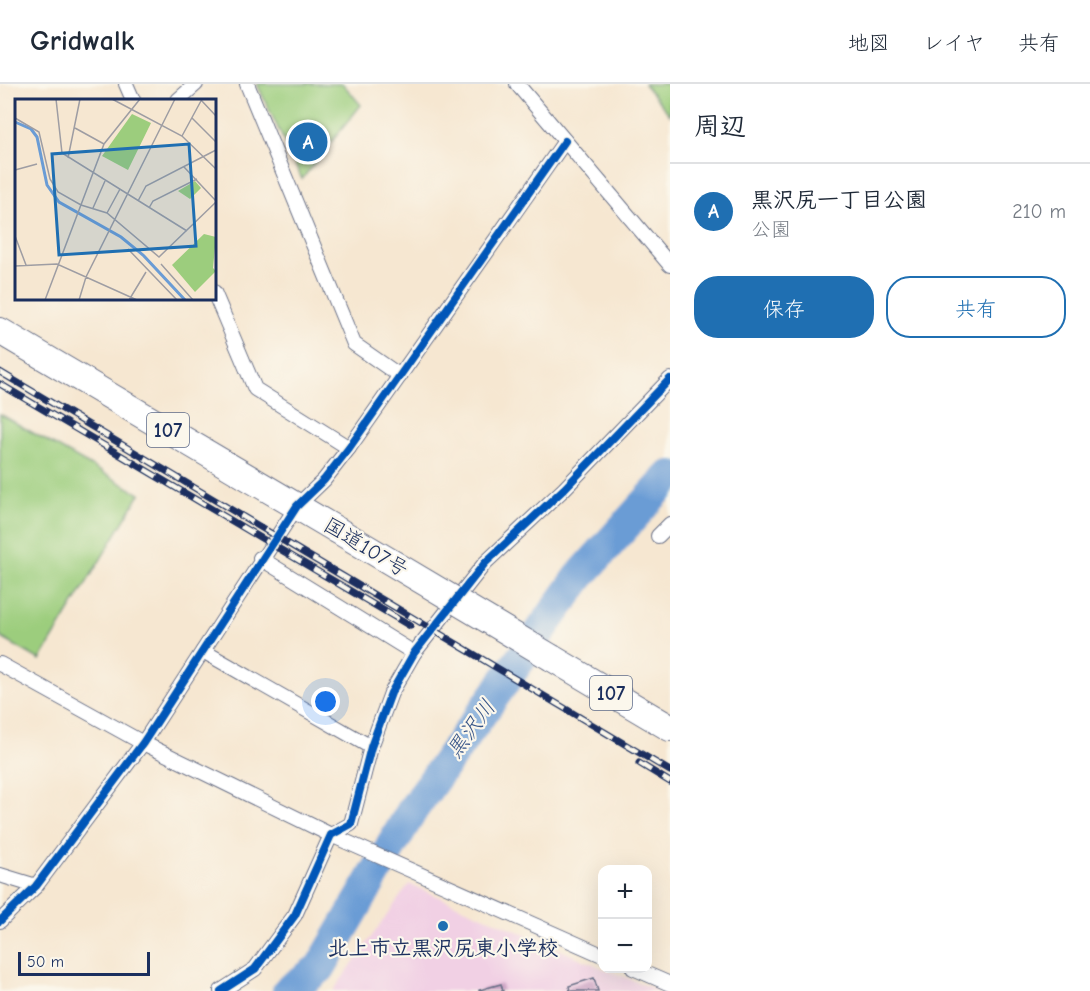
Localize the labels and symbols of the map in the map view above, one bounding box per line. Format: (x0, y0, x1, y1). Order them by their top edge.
inset map (15, 99, 216, 300)
pin: A (288, 120, 328, 164)
road number: 107 (147, 413, 189, 447)
street label: 国道107号 (320, 512, 412, 582)
road number: 107 (590, 676, 632, 710)
your location (311, 687, 340, 716)
water label: 黒沢川 (441, 695, 501, 763)
marker: 北上市立黒沢尻東小学校 (436, 919, 450, 933)
place label: 北上市立黒沢尻東小学校 (328, 936, 559, 960)
scale bar (18, 949, 150, 976)

